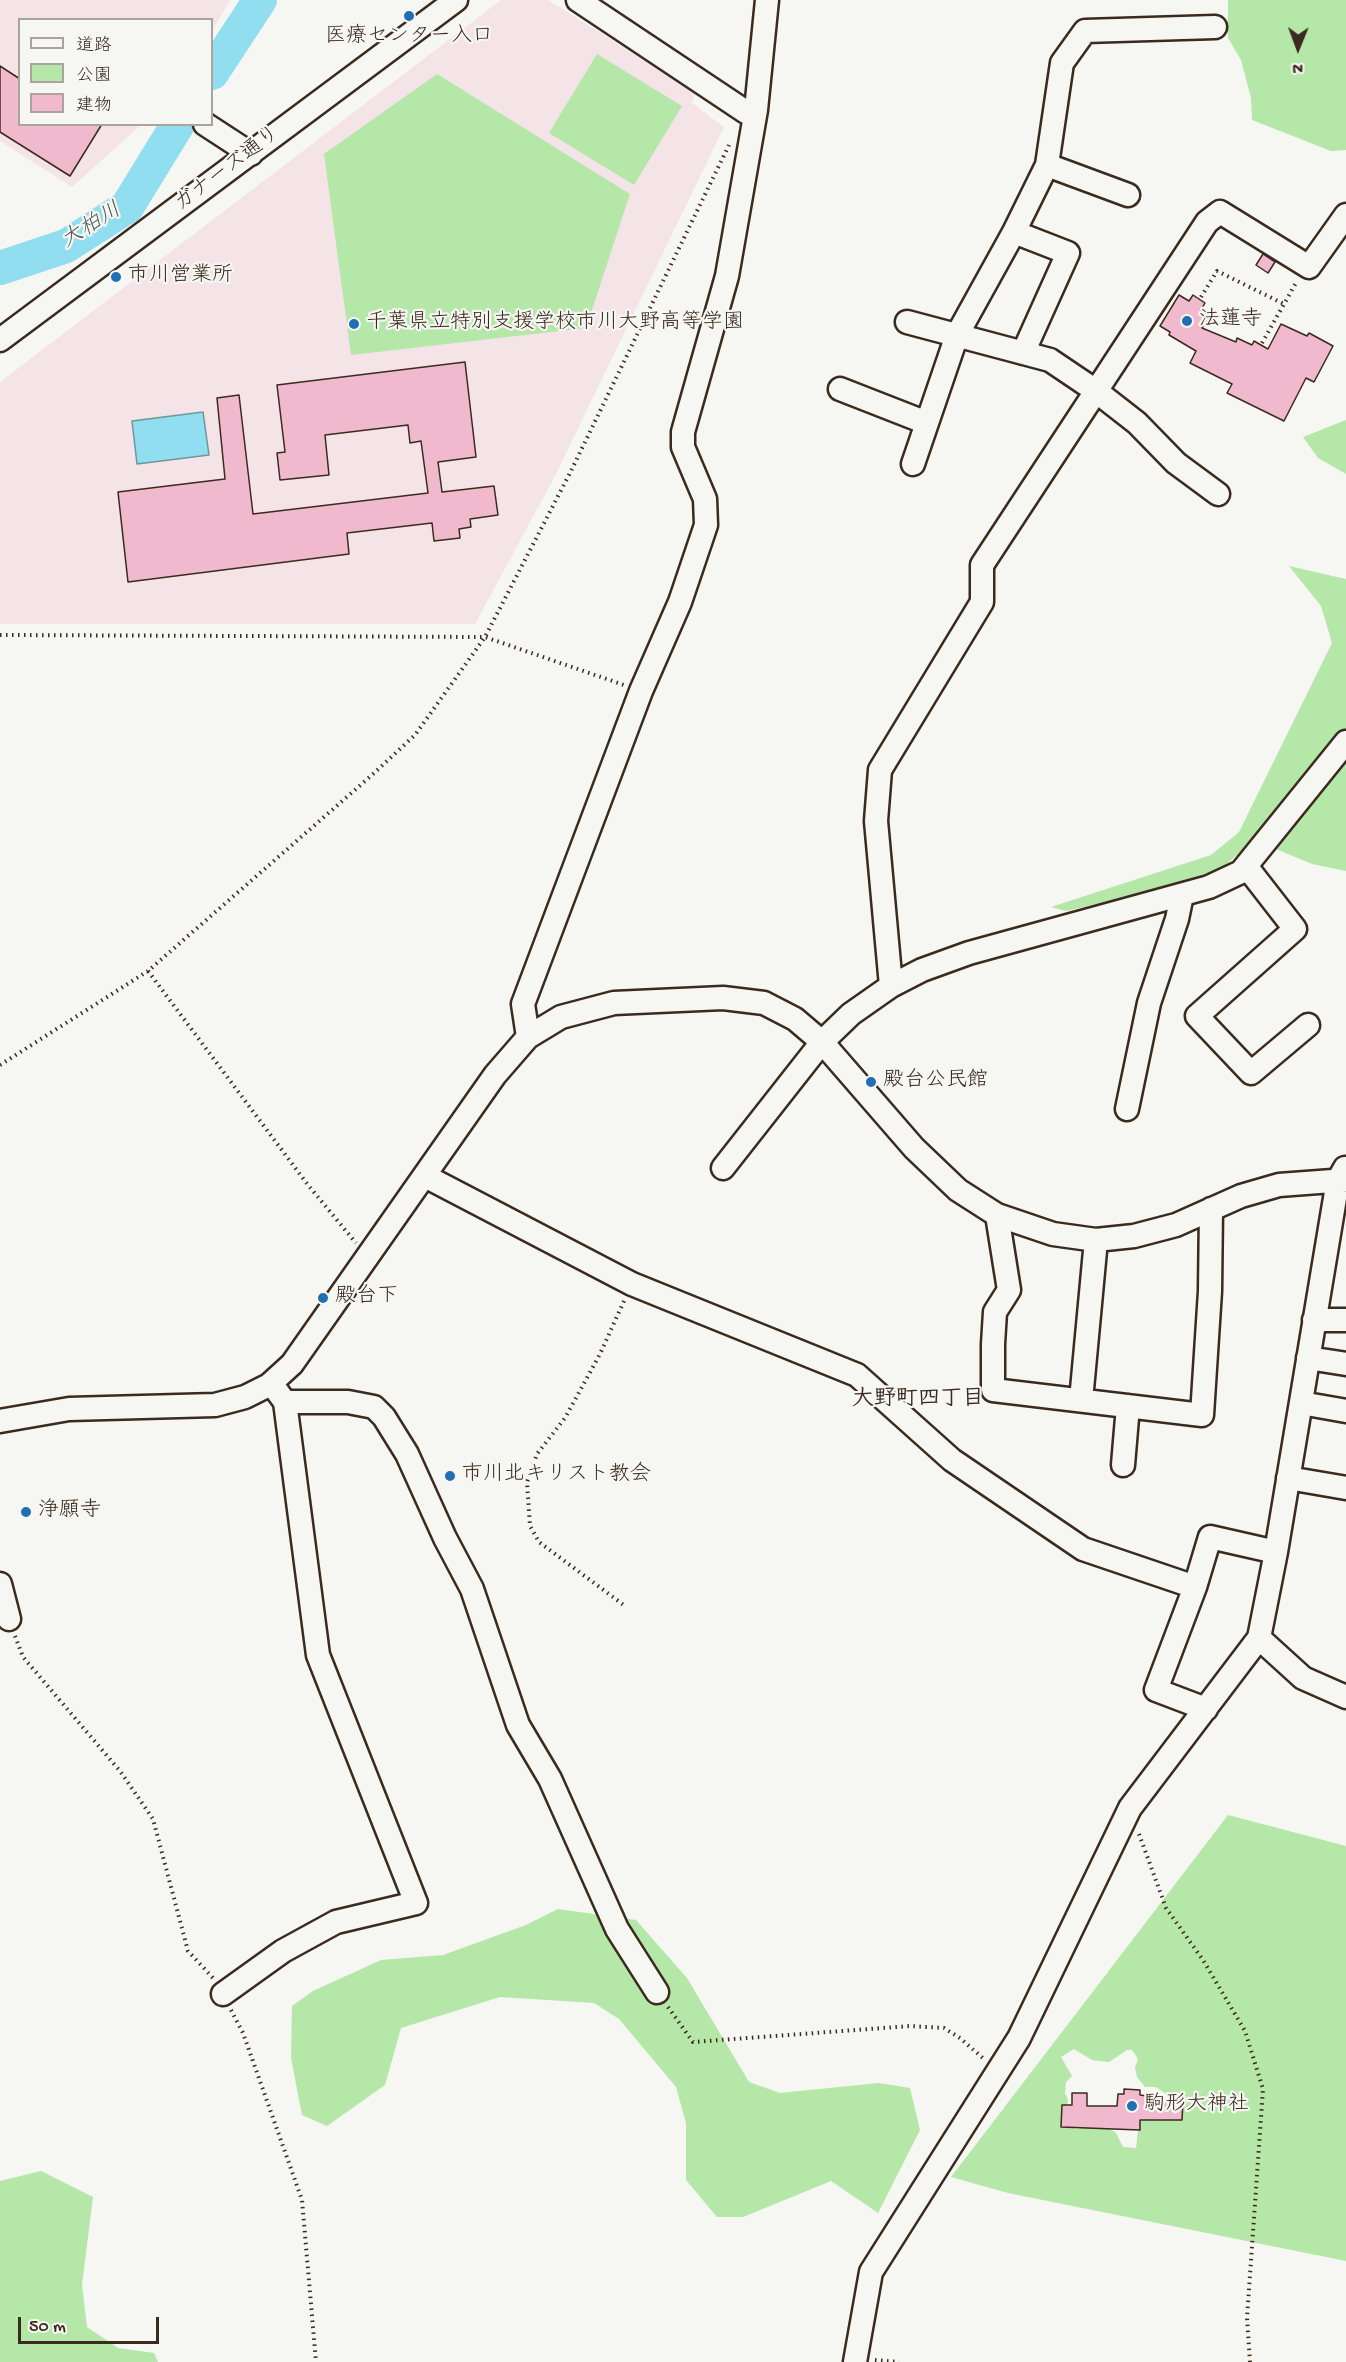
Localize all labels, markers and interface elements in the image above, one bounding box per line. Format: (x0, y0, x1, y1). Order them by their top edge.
marker: 医療センター入口 (402, 9, 416, 23)
legend (18, 18, 213, 126)
north arrow (1268, 18, 1328, 78)
place label: 医療センター入口 (325, 25, 493, 51)
text: 道路 (76, 36, 112, 57)
text: N (1292, 57, 1303, 76)
text: 公園 (76, 66, 112, 87)
text: 建物 (76, 96, 112, 117)
street label: ガナーズ通り (170, 122, 286, 218)
water label: 大柏川 (57, 198, 127, 256)
place label: 市川営業所 (128, 264, 233, 290)
marker: 市川営業所 (109, 270, 123, 284)
place label: 法蓮寺 (1199, 308, 1262, 334)
place label: 千葉県立特別支援学校市川大野高等学園 (366, 311, 744, 337)
marker: 法蓮寺 (1180, 314, 1194, 328)
marker: 千葉県立特別支援学校市川大野高等学園 (347, 317, 361, 331)
place label: 殿台公民館 (883, 1069, 988, 1095)
marker: 殿台公民館 (864, 1075, 878, 1089)
place label: 殿台下 (335, 1285, 398, 1311)
marker: 殿台下 (316, 1291, 330, 1305)
district label: 大野町四丁目 (852, 1388, 984, 1414)
place label: 市川北キリスト教会 (462, 1463, 651, 1489)
marker: 市川北キリスト教会 (443, 1469, 457, 1483)
place label: 浄願寺 (38, 1499, 101, 1525)
marker: 浄願寺 (19, 1505, 33, 1519)
place label: 駒形大神社 (1144, 2093, 1249, 2119)
marker: 駒形大神社 (1125, 2099, 1139, 2113)
scale bar (21, 2305, 162, 2343)
text: 50 m (29, 2317, 66, 2338)

